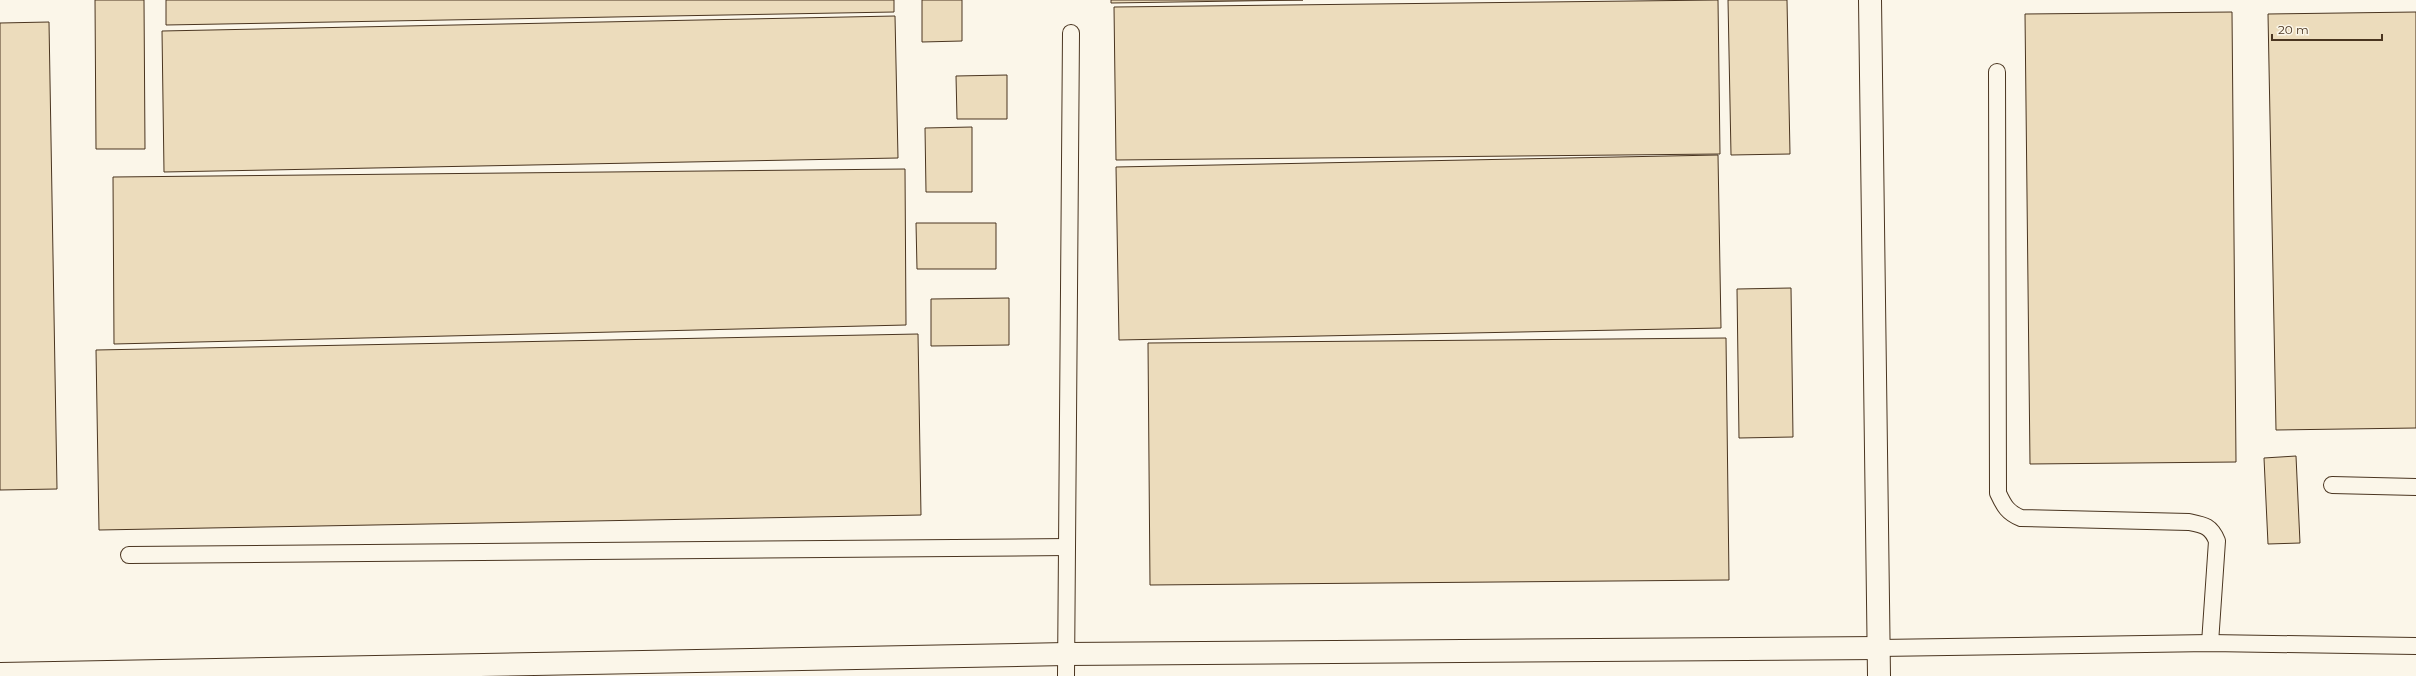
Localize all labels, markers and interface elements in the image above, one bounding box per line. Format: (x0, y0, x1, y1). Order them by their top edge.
scale bar (2272, 16, 2382, 42)
text: 20 m (2278, 22, 2309, 37)

